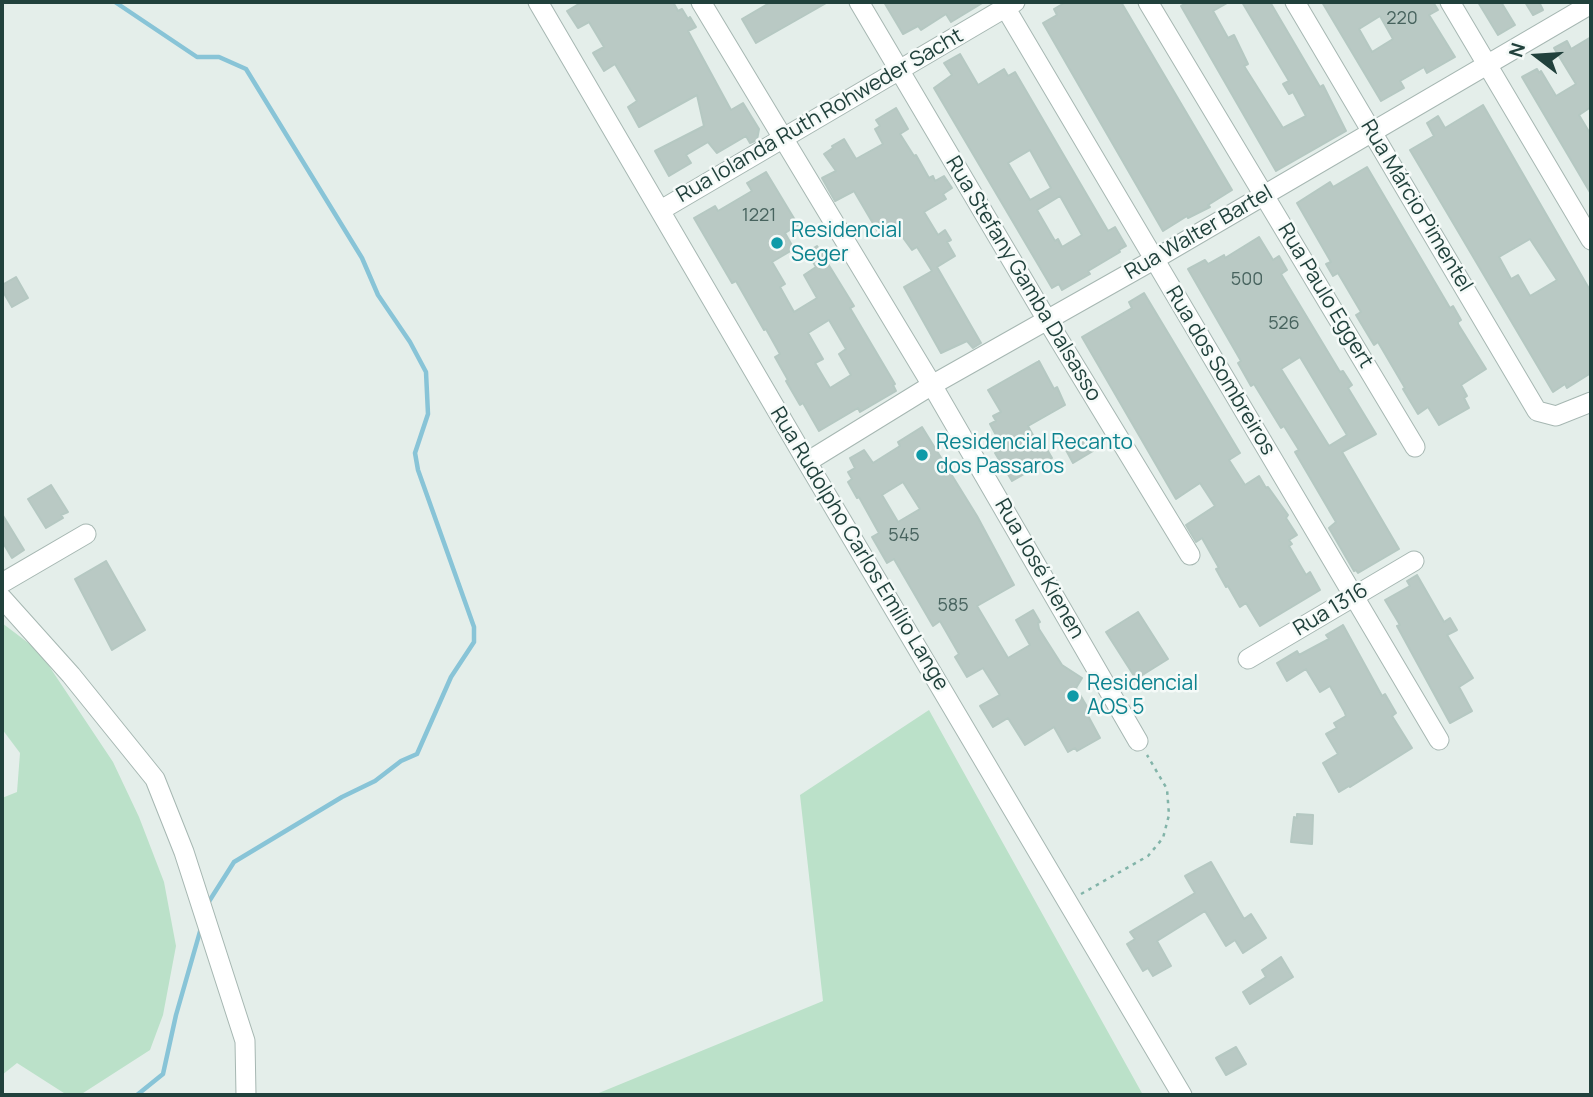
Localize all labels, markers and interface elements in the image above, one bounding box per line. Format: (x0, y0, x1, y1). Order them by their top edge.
house number: 220 (1386, 8, 1418, 30)
north arrow (1502, 21, 1572, 91)
street label: Rua Iolanda Ruth Rohweder Sacht (672, 23, 968, 209)
text: N (1502, 40, 1531, 60)
street label: Rua Márcio Pimentel (1355, 116, 1477, 296)
street label: Rua Stefany Gamba Dalsasso (940, 152, 1106, 406)
street label: Rua Walter Bartel (1121, 181, 1277, 285)
house number: 1221 (742, 205, 776, 227)
place label: Residencial Seger (791, 218, 902, 268)
street label: Rua Paulo Eggert (1272, 219, 1378, 373)
marker: Residencial Seger (769, 235, 785, 251)
house number: 500 (1231, 269, 1263, 291)
street label: Rua dos Sombreiros (1160, 282, 1280, 460)
house number: 526 (1268, 313, 1300, 335)
street label: Rua Rudolpho Carlos Emílio Lange (764, 403, 954, 695)
place label: Residencial Recanto dos Passaros (936, 430, 1133, 480)
marker: Residencial Recanto dos Passaros (914, 447, 930, 463)
street label: Rua José Kienen (989, 495, 1089, 643)
house number: 545 (888, 525, 920, 547)
street label: Rua 1316 (1289, 578, 1373, 642)
house number: 585 (937, 595, 969, 617)
place label: Residencial AOS 5 (1087, 671, 1198, 721)
marker: Residencial AOS 5 (1065, 688, 1081, 704)

